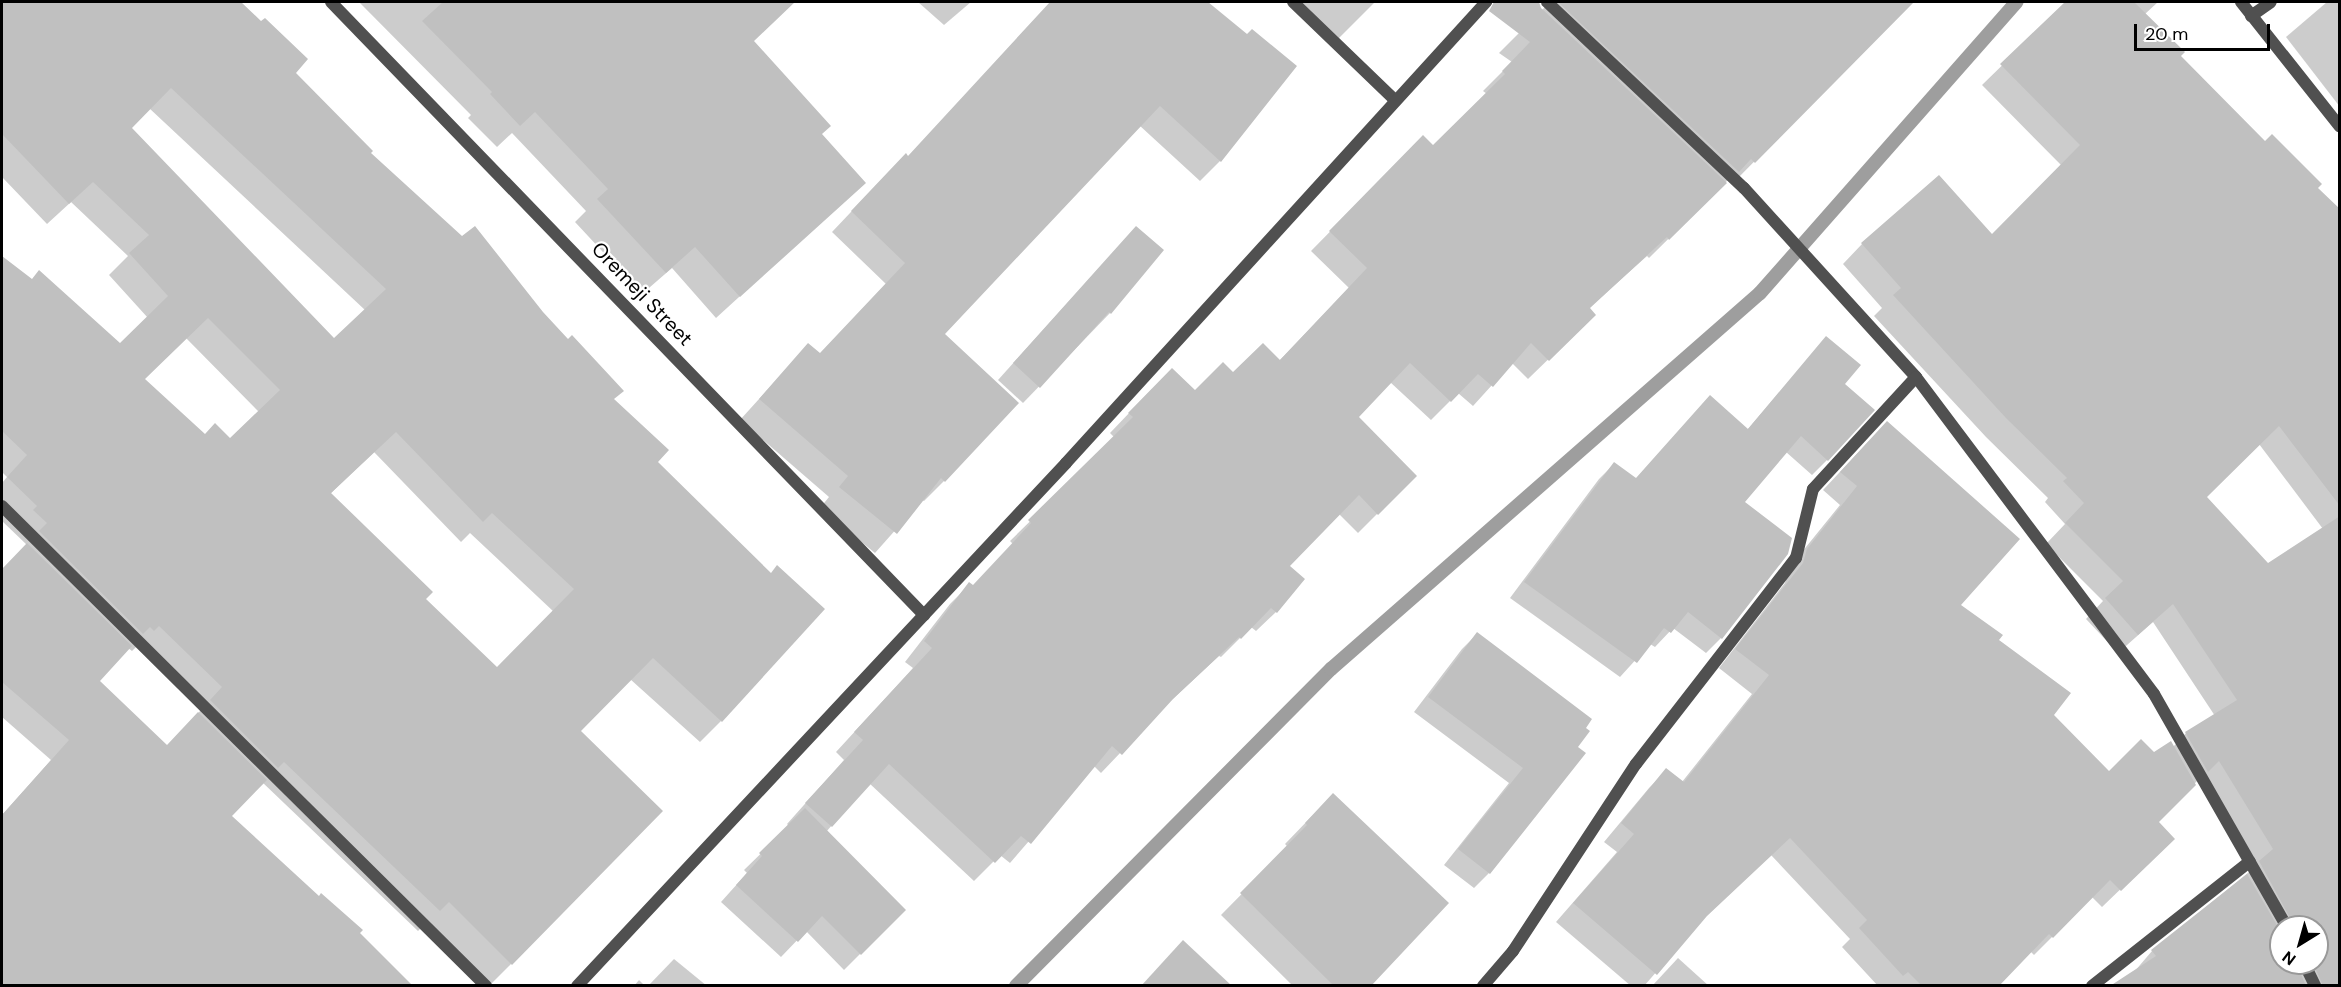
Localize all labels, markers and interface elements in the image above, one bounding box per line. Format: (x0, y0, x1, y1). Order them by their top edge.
scale bar (2137, 12, 2274, 50)
text: 20 m (2145, 22, 2188, 46)
street label: Oremeji Street (587, 237, 697, 351)
north arrow (2269, 915, 2329, 975)
text: N (2278, 946, 2300, 970)

